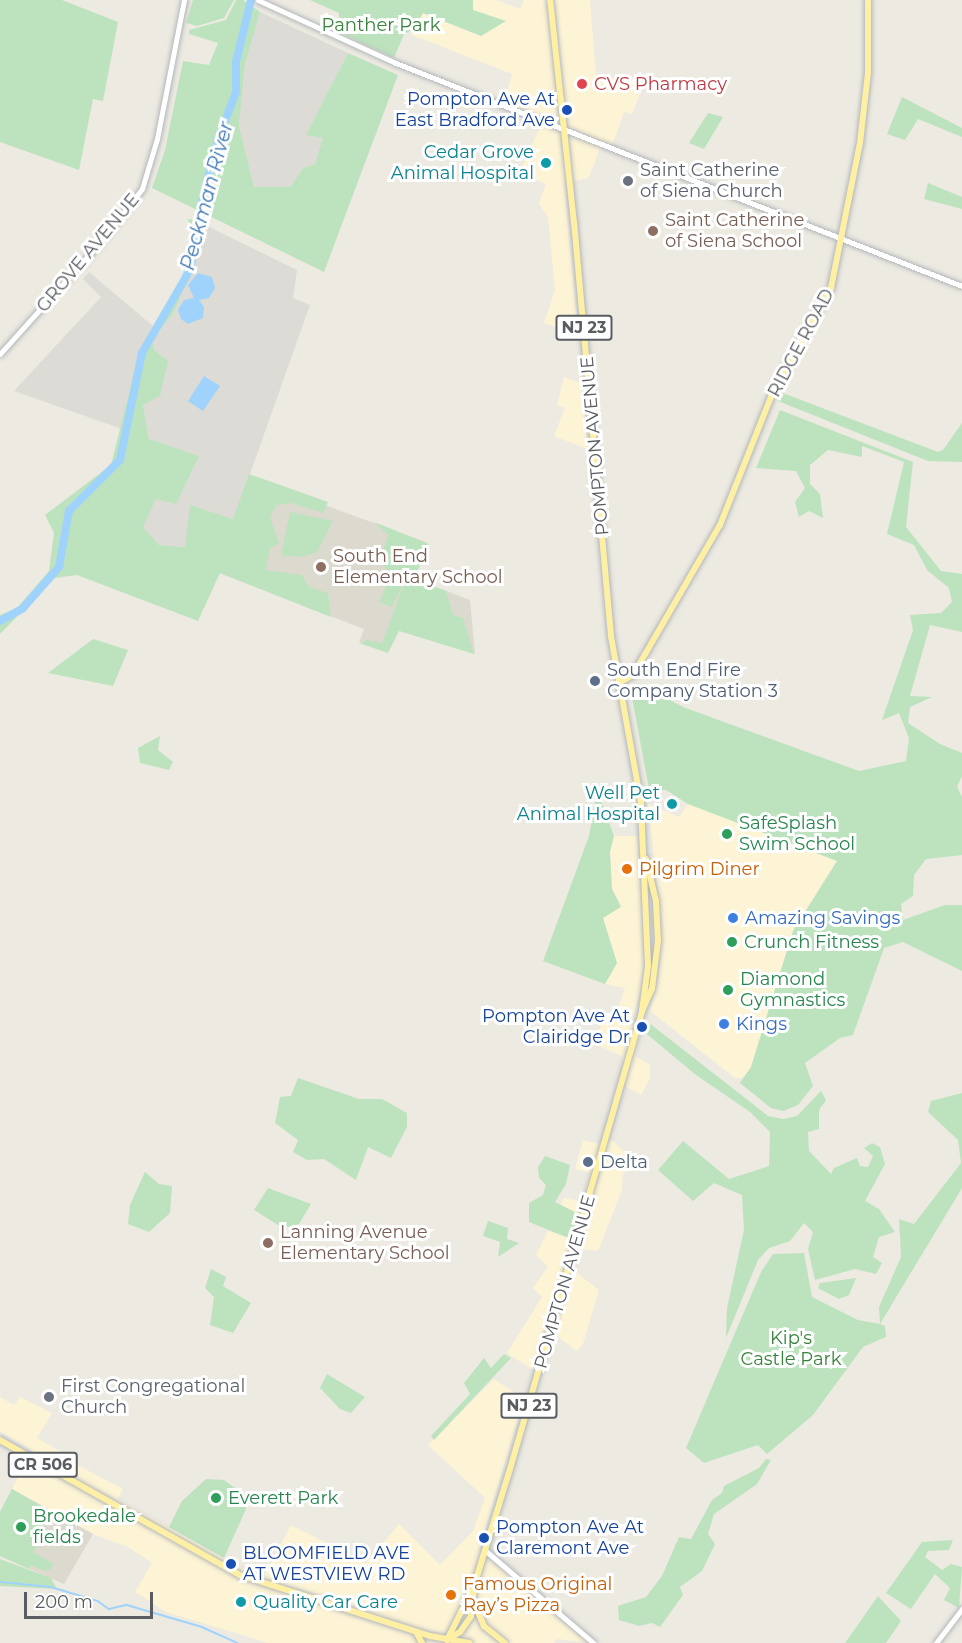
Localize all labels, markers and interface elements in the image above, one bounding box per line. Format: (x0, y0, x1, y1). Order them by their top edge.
park label: Panther Park (322, 14, 440, 36)
place label: CVS Pharmacy (594, 73, 727, 95)
marker: CVS Pharmacy (575, 77, 589, 91)
place label: Pompton Ave At East Bradford Ave (395, 89, 555, 132)
marker: Pompton Ave At East Bradford Ave (560, 103, 574, 117)
water label: Peckman River (176, 119, 238, 273)
place label: Cedar Grove Animal Hospital (391, 142, 534, 184)
marker: Cedar Grove Animal Hospital (539, 156, 553, 170)
place label: Saint Catherine of Siena Church (640, 160, 783, 202)
marker: Saint Catherine of Siena Church (621, 174, 635, 188)
street label: GROVE AVENUE (32, 189, 144, 317)
place label: Saint Catherine of Siena School (665, 210, 804, 252)
marker: Saint Catherine of Siena School (646, 224, 660, 238)
street label: RIDGE ROAD (763, 285, 839, 401)
road number: NJ 23 (554, 315, 614, 341)
street label: POMPTON AVENUE (576, 356, 614, 536)
place label: South End Elementary School (333, 546, 503, 588)
marker: South End Elementary School (314, 560, 328, 574)
place label: South End Fire Company Station 3 (607, 660, 778, 702)
marker: South End Fire Company Station 3 (588, 674, 602, 688)
place label: Well Pet Animal Hospital (517, 783, 660, 826)
marker: Well Pet Animal Hospital (665, 797, 679, 811)
place label: SafeSplash Swim School (739, 813, 855, 856)
marker: SafeSplash Swim School (720, 827, 734, 841)
place label: Pilgrim Diner (639, 858, 760, 880)
marker: Pilgrim Diner (620, 862, 634, 876)
place label: Amazing Savings (745, 907, 900, 929)
marker: Amazing Savings (726, 911, 740, 925)
place label: Crunch Fitness (744, 931, 879, 953)
marker: Crunch Fitness (725, 935, 739, 949)
place label: Diamond Gymnastics (740, 969, 845, 1012)
marker: Diamond Gymnastics (721, 983, 735, 997)
place label: Pompton Ave At Clairidge Dr (482, 1006, 630, 1048)
place label: Kings (736, 1013, 787, 1035)
marker: Kings (717, 1017, 731, 1031)
marker: Pompton Ave At Clairidge Dr (635, 1020, 649, 1034)
place label: Delta (600, 1151, 648, 1173)
marker: Delta (581, 1155, 595, 1169)
street label: POMPTON AVENUE (530, 1193, 600, 1371)
place label: Lanning Avenue Elementary School (280, 1222, 450, 1264)
marker: Lanning Avenue Elementary School (261, 1236, 275, 1250)
park label: Kip's Castle Park (741, 1328, 841, 1370)
place label: First Congregational Church (61, 1376, 245, 1418)
marker: First Congregational Church (42, 1390, 56, 1404)
road number: NJ 23 (499, 1393, 559, 1419)
road number: CR 506 (7, 1452, 79, 1478)
place label: Everett Park (228, 1487, 338, 1509)
marker: Everett Park (209, 1491, 223, 1505)
place label: Brookedale fields (33, 1506, 136, 1549)
place label: Pompton Ave At Claremont Ave (496, 1517, 644, 1559)
marker: Brookedale fields (14, 1520, 28, 1534)
marker: Pompton Ave At Claremont Ave (477, 1531, 491, 1545)
place label: BLOOMFIELD AVE AT WESTVIEW RD (243, 1543, 410, 1586)
marker: BLOOMFIELD AVE AT WESTVIEW RD (224, 1557, 238, 1571)
place label: Famous Original Ray’s Pizza (463, 1574, 612, 1616)
scale bar (27, 1580, 156, 1618)
marker: Famous Original Ray’s Pizza (444, 1588, 458, 1602)
text: 200 m (35, 1591, 93, 1613)
place label: Quality Car Care (253, 1591, 398, 1613)
marker: Quality Car Care (234, 1595, 248, 1609)

